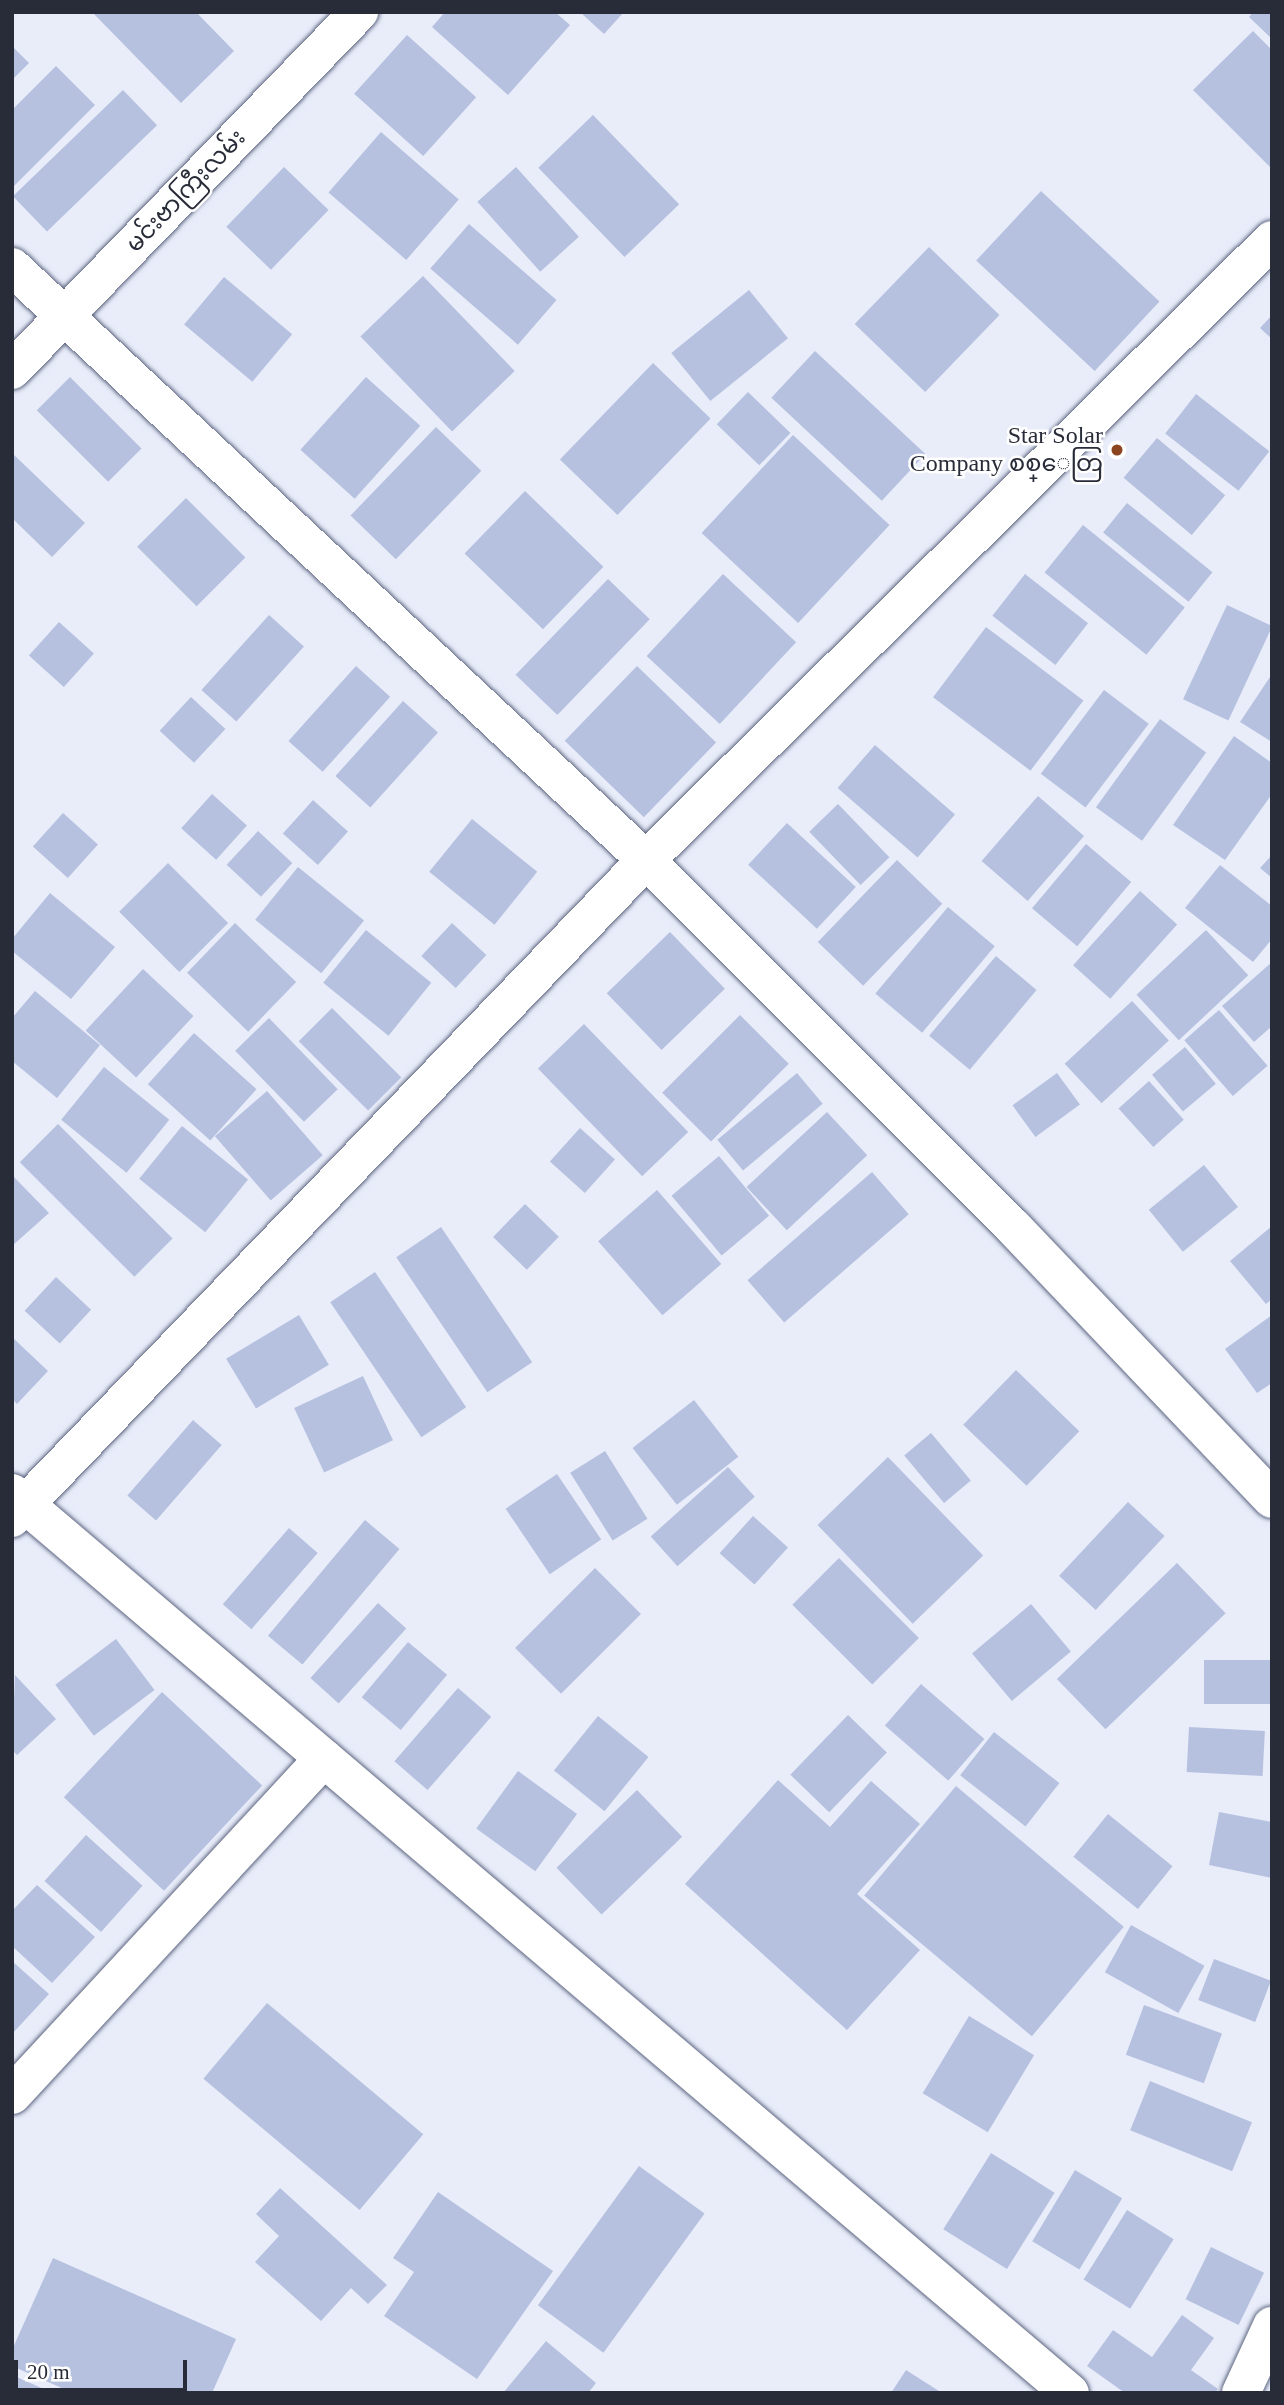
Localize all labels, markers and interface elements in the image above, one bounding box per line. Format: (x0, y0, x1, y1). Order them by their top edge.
street label: မင်းဗာကြီးလမ်း (120, 124, 252, 258)
place label: Star Solar Company စစ္ေတြ (910, 422, 1103, 478)
marker: Star Solar Company စစ္ေတြ (1109, 442, 1125, 458)
scale bar (18, 2346, 191, 2390)
text: 20 m (27, 2360, 70, 2384)

